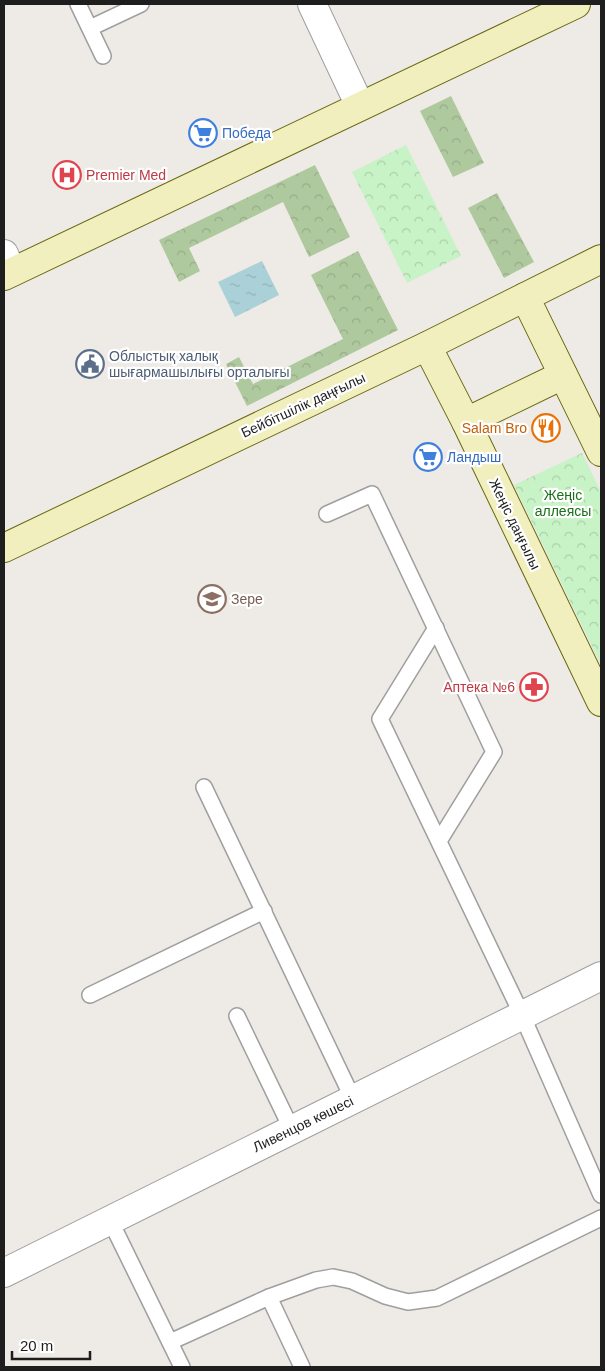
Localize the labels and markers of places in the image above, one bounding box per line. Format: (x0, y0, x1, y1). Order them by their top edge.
supermarket icon: Победа (188, 118, 218, 148)
place label: Победа (222, 125, 271, 141)
hospital icon: Premier Med (52, 160, 82, 190)
place label: Premier Med (86, 167, 166, 183)
place label: Облыстық халық шығармашылығы орталығы (109, 348, 290, 380)
public building icon: Облыстық халық шығармашылығы орталығы (75, 349, 105, 379)
restaurant icon: Salam Bro (531, 413, 561, 443)
place label: Salam Bro (462, 420, 527, 436)
supermarket icon: Ландыш (413, 442, 443, 472)
place label: Ландыш (447, 449, 501, 465)
school or university icon: Зере (197, 584, 227, 614)
place label: Зере (231, 591, 263, 607)
pharmacy icon: Аптека №6 (519, 672, 549, 702)
place label: Аптека №6 (443, 679, 515, 695)

